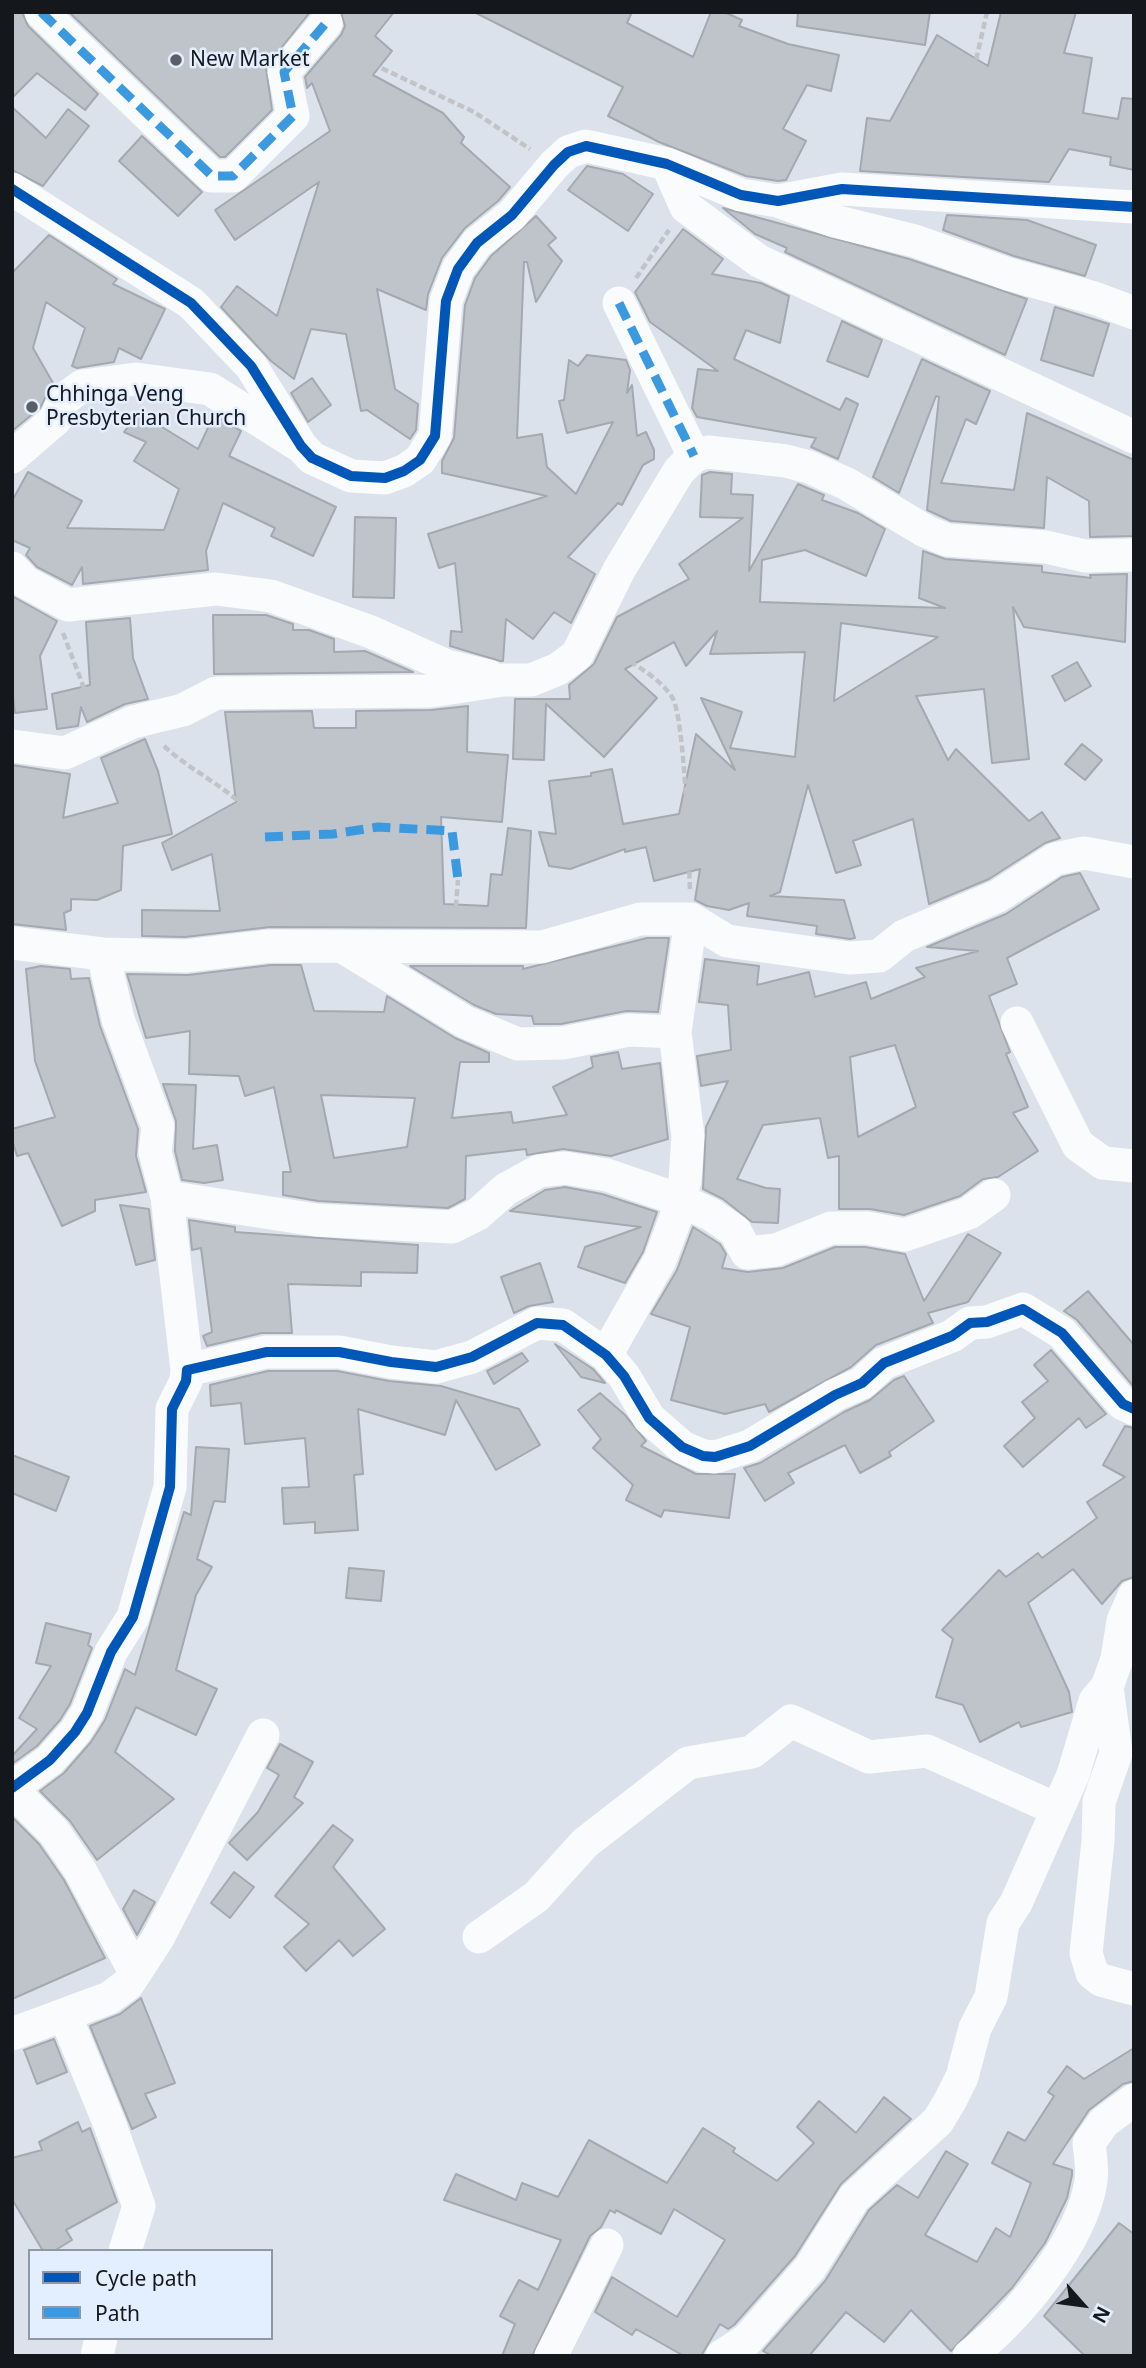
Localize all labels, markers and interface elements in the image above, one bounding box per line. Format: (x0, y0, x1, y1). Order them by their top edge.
place label: New Market (190, 47, 309, 73)
marker: New Market (168, 52, 184, 68)
place label: Chhinga Veng Presbyterian Church (46, 382, 246, 432)
marker: Chhinga Veng Presbyterian Church (24, 399, 40, 415)
legend (28, 2249, 273, 2340)
text: Cycle path (95, 2264, 197, 2292)
north arrow (1048, 2270, 1118, 2340)
text: Path (95, 2299, 140, 2327)
text: N (1086, 2302, 1117, 2328)

